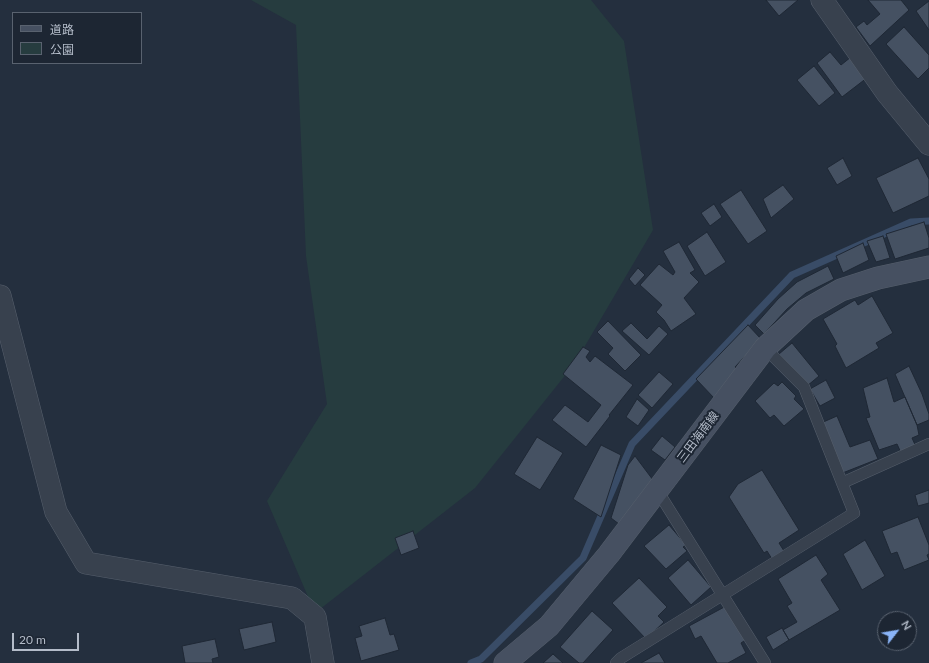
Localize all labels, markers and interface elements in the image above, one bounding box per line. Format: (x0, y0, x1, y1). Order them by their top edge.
legend (12, 12, 142, 64)
text: 道路 (50, 22, 74, 37)
text: 公園 (50, 42, 74, 57)
street label: 三田海南線 (674, 409, 722, 465)
north arrow (877, 611, 917, 651)
text: N (899, 618, 915, 632)
scale bar (14, 625, 81, 651)
text: 20 m (19, 632, 46, 647)

